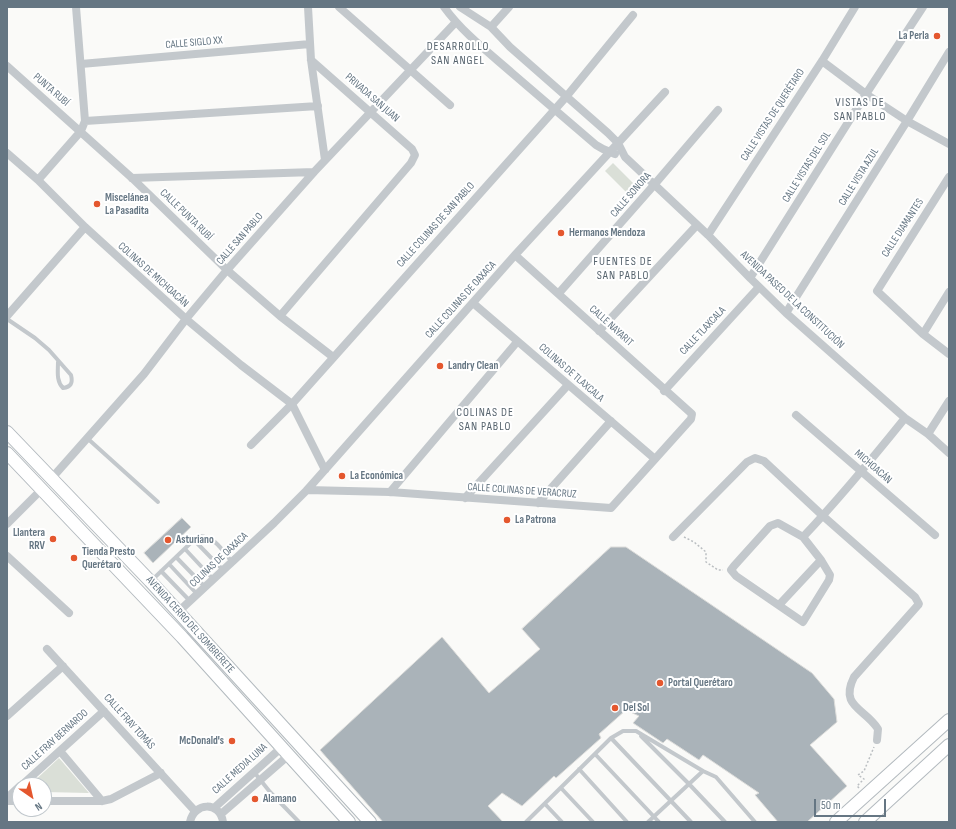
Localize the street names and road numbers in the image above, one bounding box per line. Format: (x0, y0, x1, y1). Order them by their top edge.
street label: CALLE SIGLO XX (165, 34, 223, 52)
street label: CALLE VISTAS DE QUERÉTARO (738, 66, 808, 164)
street label: PUNTA RUBÍ (30, 71, 72, 109)
street label: PRIVADA SAN JUAN (342, 71, 402, 125)
street label: CALLE VISTAS DEL SOL (780, 129, 834, 205)
street label: CALLE VISTA AZUL (836, 146, 882, 208)
street label: CALLE SONORA (608, 170, 654, 220)
street label: CALLE COLINAS DE SAN PABLO (394, 180, 478, 270)
street label: CALLE PUNTA RUBÍ (157, 187, 215, 243)
street label: CALLE DIAMANTES (879, 196, 927, 260)
street label: CALLE SAN PABLO (214, 210, 266, 268)
street label: COLINAS DE MICHOACÁN (115, 240, 191, 310)
street label: AVENIDA PASEO DE LA CONSTITUCIÓN (737, 248, 847, 352)
street label: CALLE COLINAS DE OAXACA (423, 259, 499, 341)
street label: CALLE NAYARIT (586, 303, 636, 349)
street label: CALLE TLAXCALA (677, 304, 729, 358)
street label: COLINAS DE TLAXCALA (536, 341, 606, 405)
street label: MICHOACÁN (852, 447, 894, 487)
street label: CALLE COLINAS DE VERACRUZ (467, 481, 577, 501)
street label: COLINAS DE OAXACA (187, 530, 251, 590)
street label: AVENIDA CERRO DEL SOMBRERETE (143, 574, 237, 676)
street label: CALLE FRAY TOMÁS (101, 692, 157, 752)
street label: CALLE FRAY BERNARDO (19, 707, 91, 773)
street label: CALLE MEDIA LUNA (210, 741, 270, 797)

